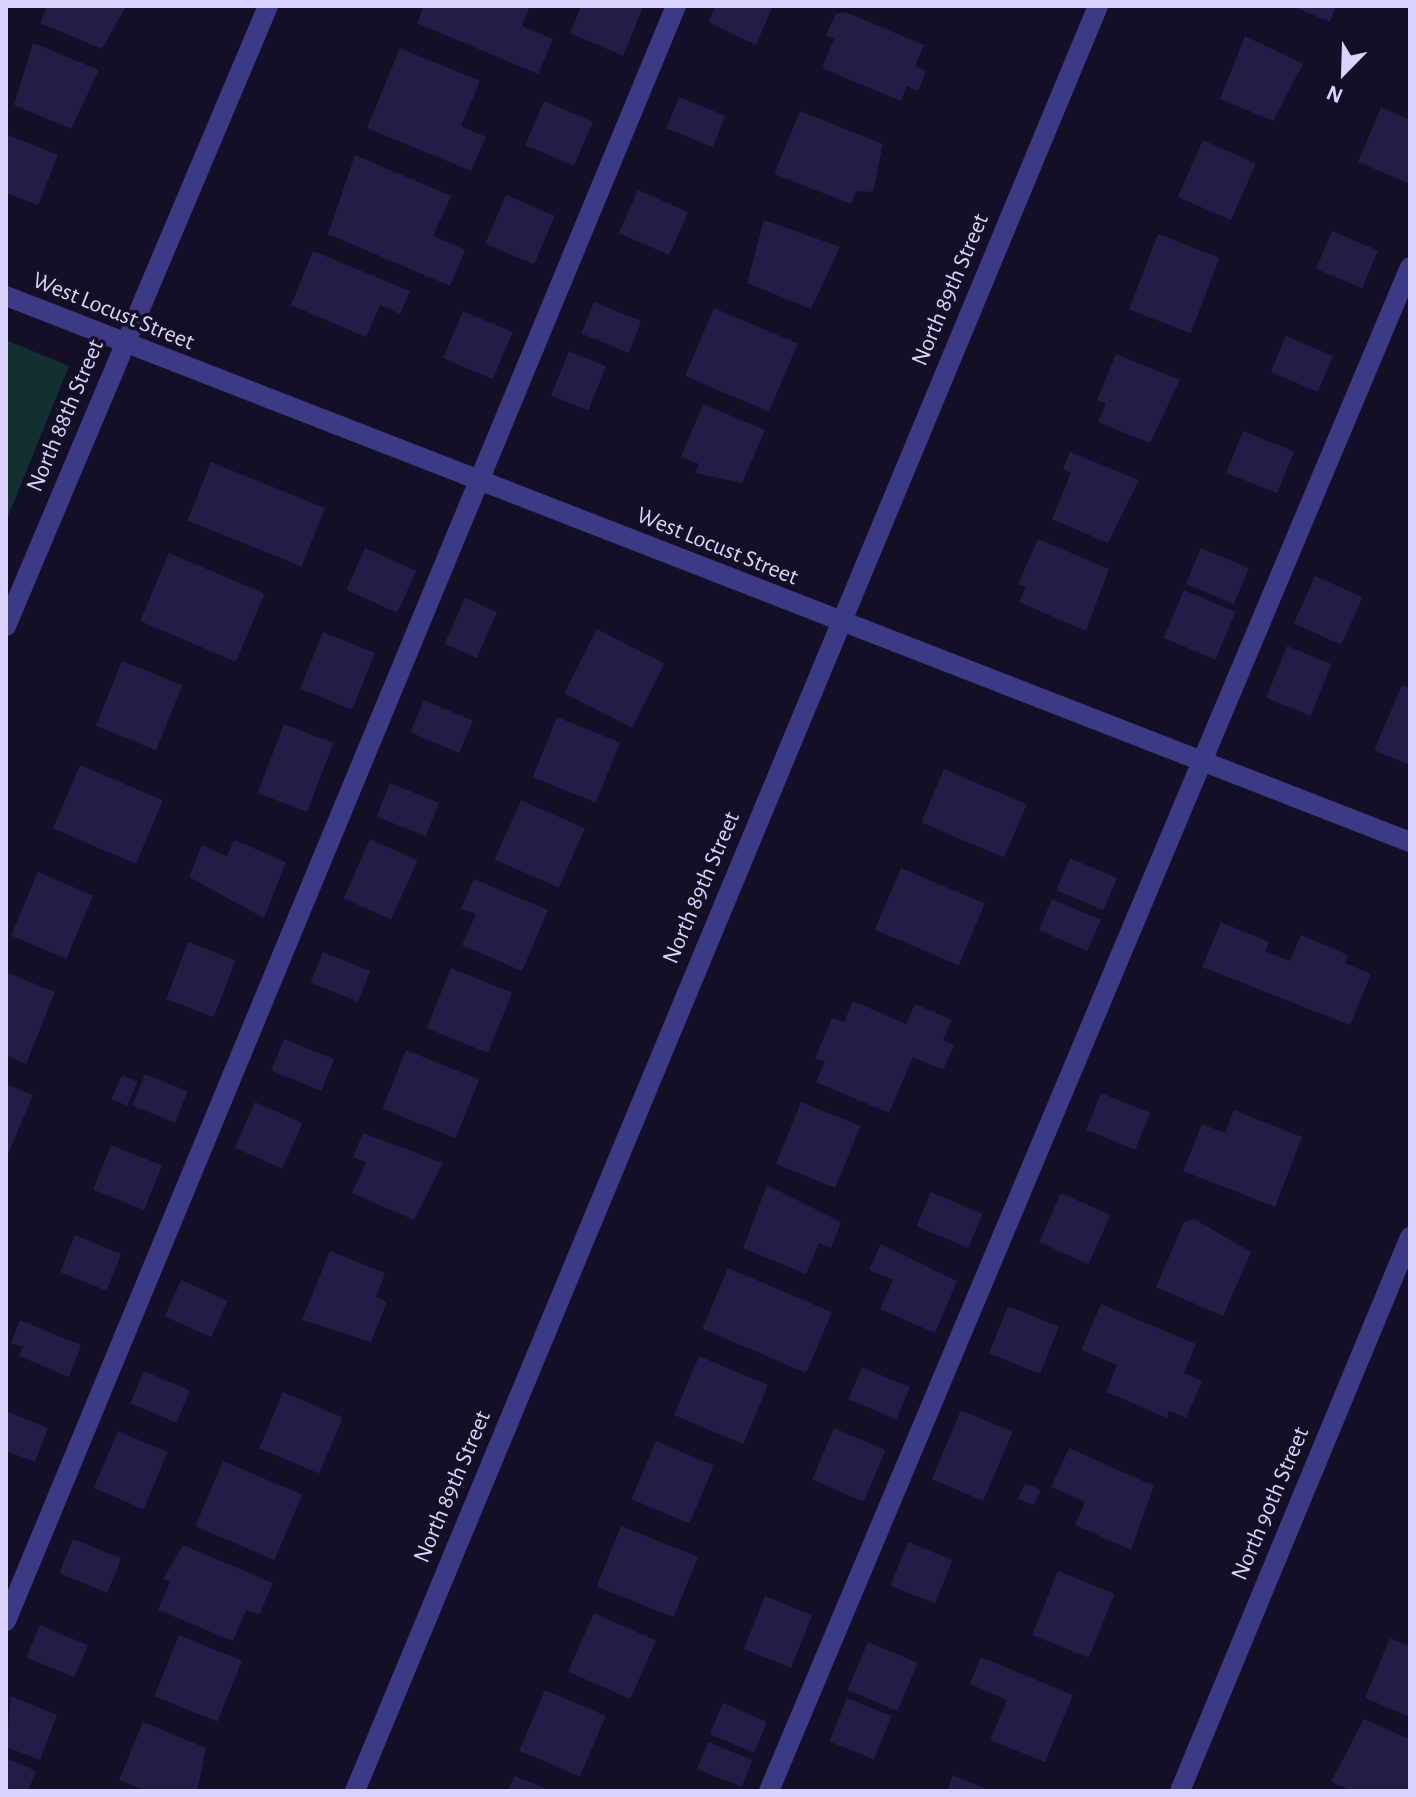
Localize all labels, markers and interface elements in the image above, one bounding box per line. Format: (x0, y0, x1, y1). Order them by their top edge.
north arrow (1304, 32, 1384, 112)
text: N (1323, 81, 1346, 107)
street label: North 89th Street (906, 210, 996, 370)
street label: West Locust Street (28, 266, 198, 358)
street label: North 88th Street (21, 336, 111, 496)
street label: West Locust Street (632, 501, 802, 593)
street label: North 89th Street (657, 808, 747, 968)
street label: North 89th Street (408, 1407, 498, 1567)
street label: North 90th Street (1226, 1423, 1316, 1585)

